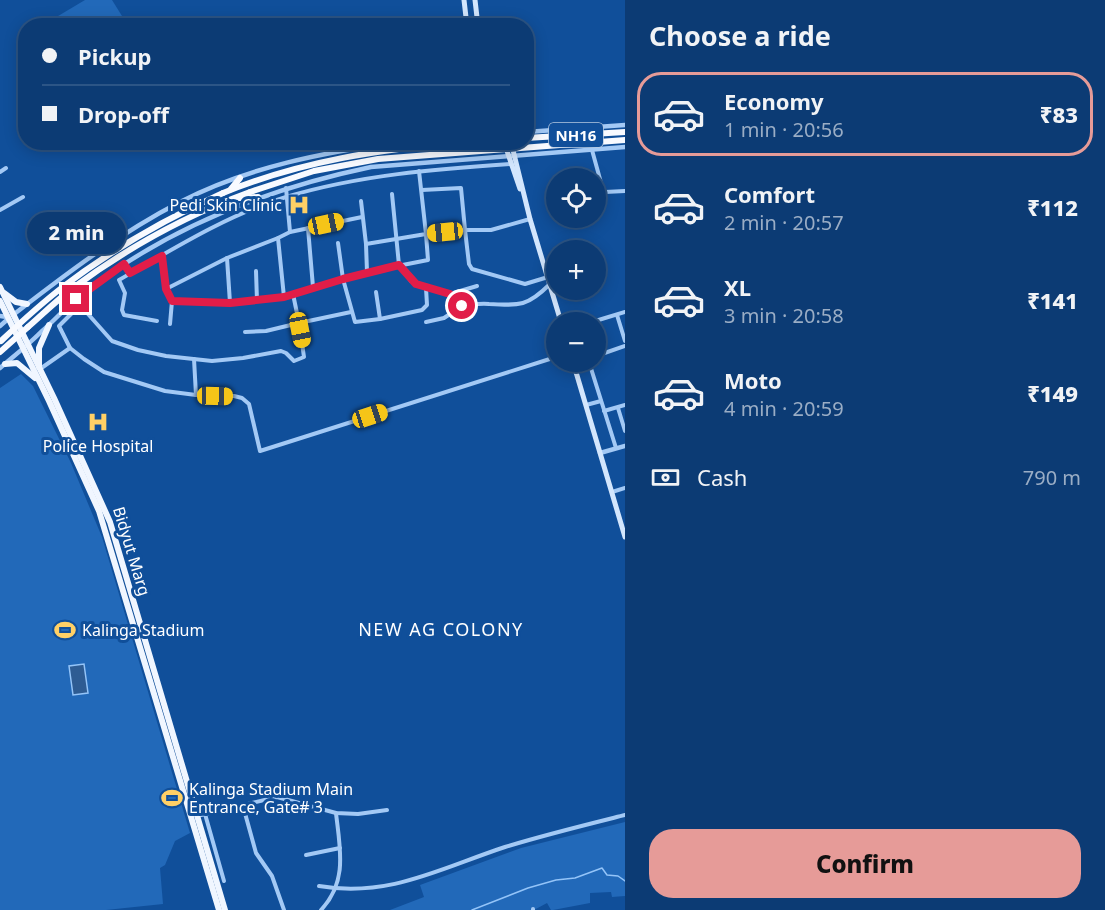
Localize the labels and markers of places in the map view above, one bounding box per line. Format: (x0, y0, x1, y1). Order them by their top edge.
hospital icon: Pedi Skin Clinic (287, 193, 311, 217)
place label: Pedi Skin Clinic (170, 194, 282, 216)
hospital icon: Police Hospital (86, 410, 110, 434)
place label: Police Hospital (43, 435, 153, 457)
sports icon: Kalinga Stadium (53, 618, 77, 642)
place label: Kalinga Stadium (82, 619, 204, 641)
place label: Kalinga Stadium Main Entrance, Gate# 3 (189, 778, 353, 818)
sports icon: Kalinga Stadium Main Entrance, Gate# 3 (160, 786, 184, 810)

